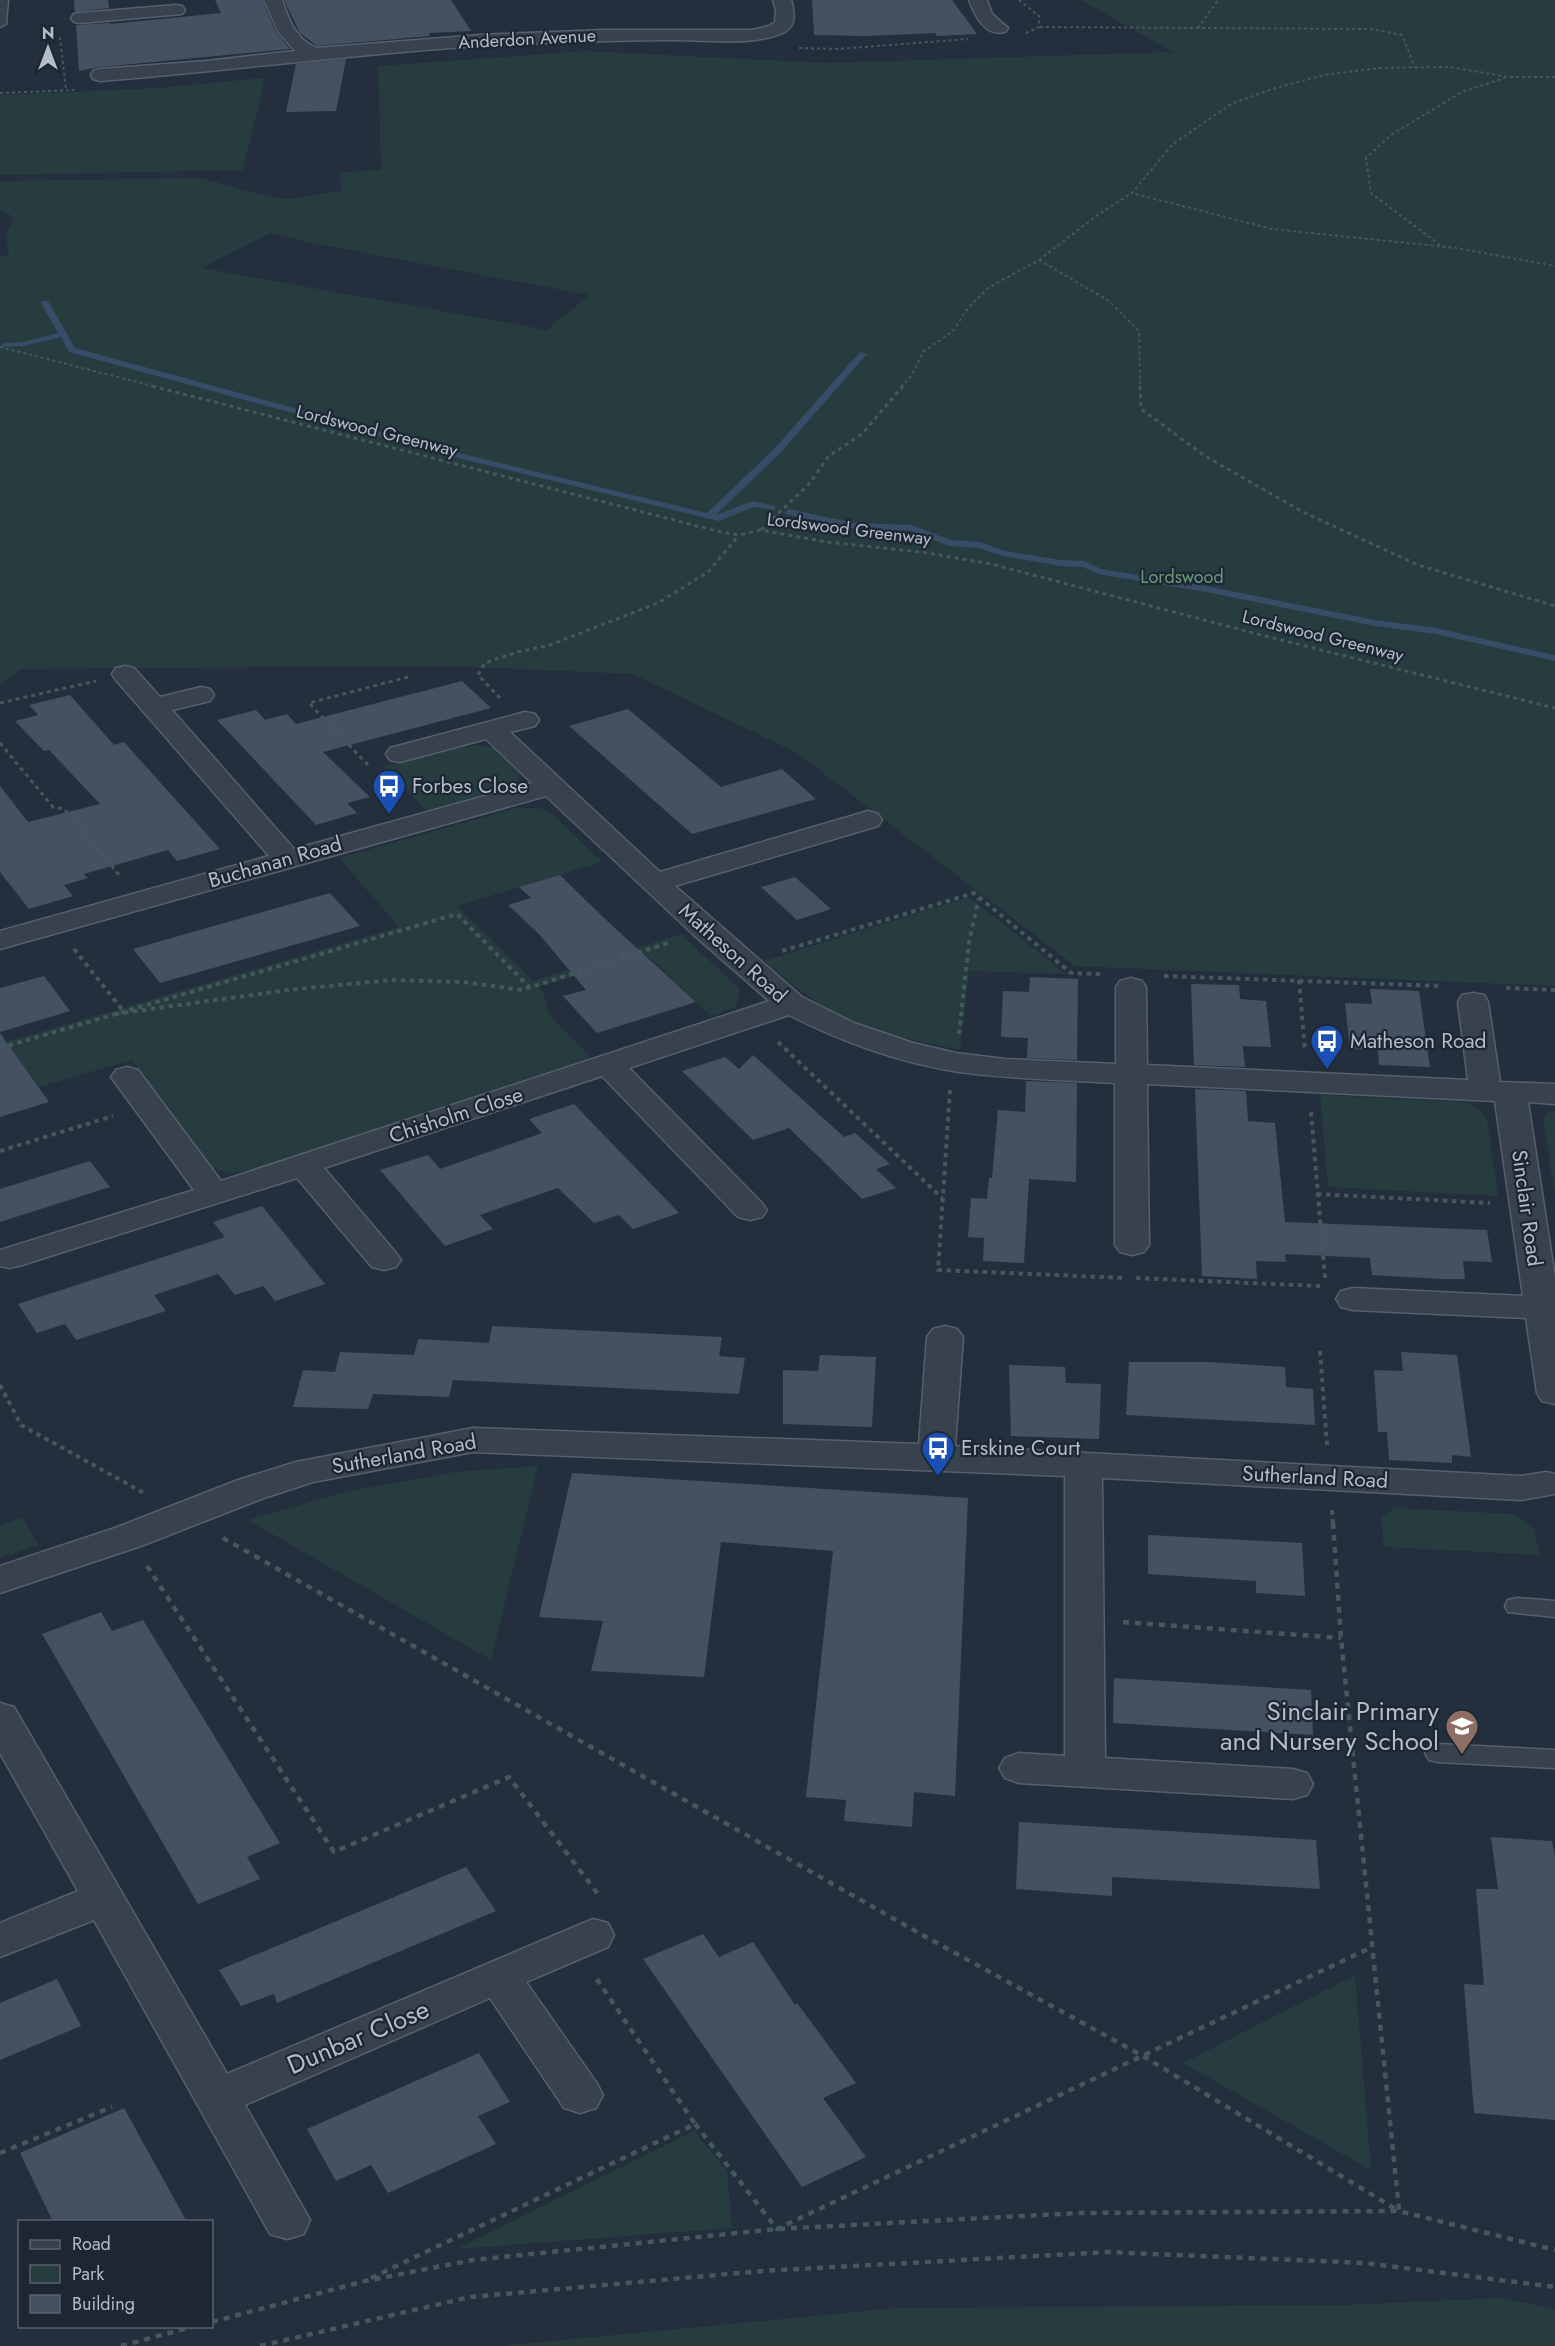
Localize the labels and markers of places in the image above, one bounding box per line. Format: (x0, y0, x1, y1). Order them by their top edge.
bus stop icon: Forbes Close (371, 768, 407, 815)
place label: Forbes Close (412, 771, 528, 801)
bus stop icon: Matheson Road (1309, 1023, 1345, 1070)
place label: Matheson Road (1350, 1026, 1487, 1056)
bus stop icon: Erskine Court (920, 1430, 956, 1477)
place label: Erskine Court (961, 1433, 1080, 1463)
place label: Sinclair Primary and Nursery School (1220, 1692, 1440, 1760)
school or university icon: Sinclair Primary and Nursery School (1444, 1708, 1480, 1755)

